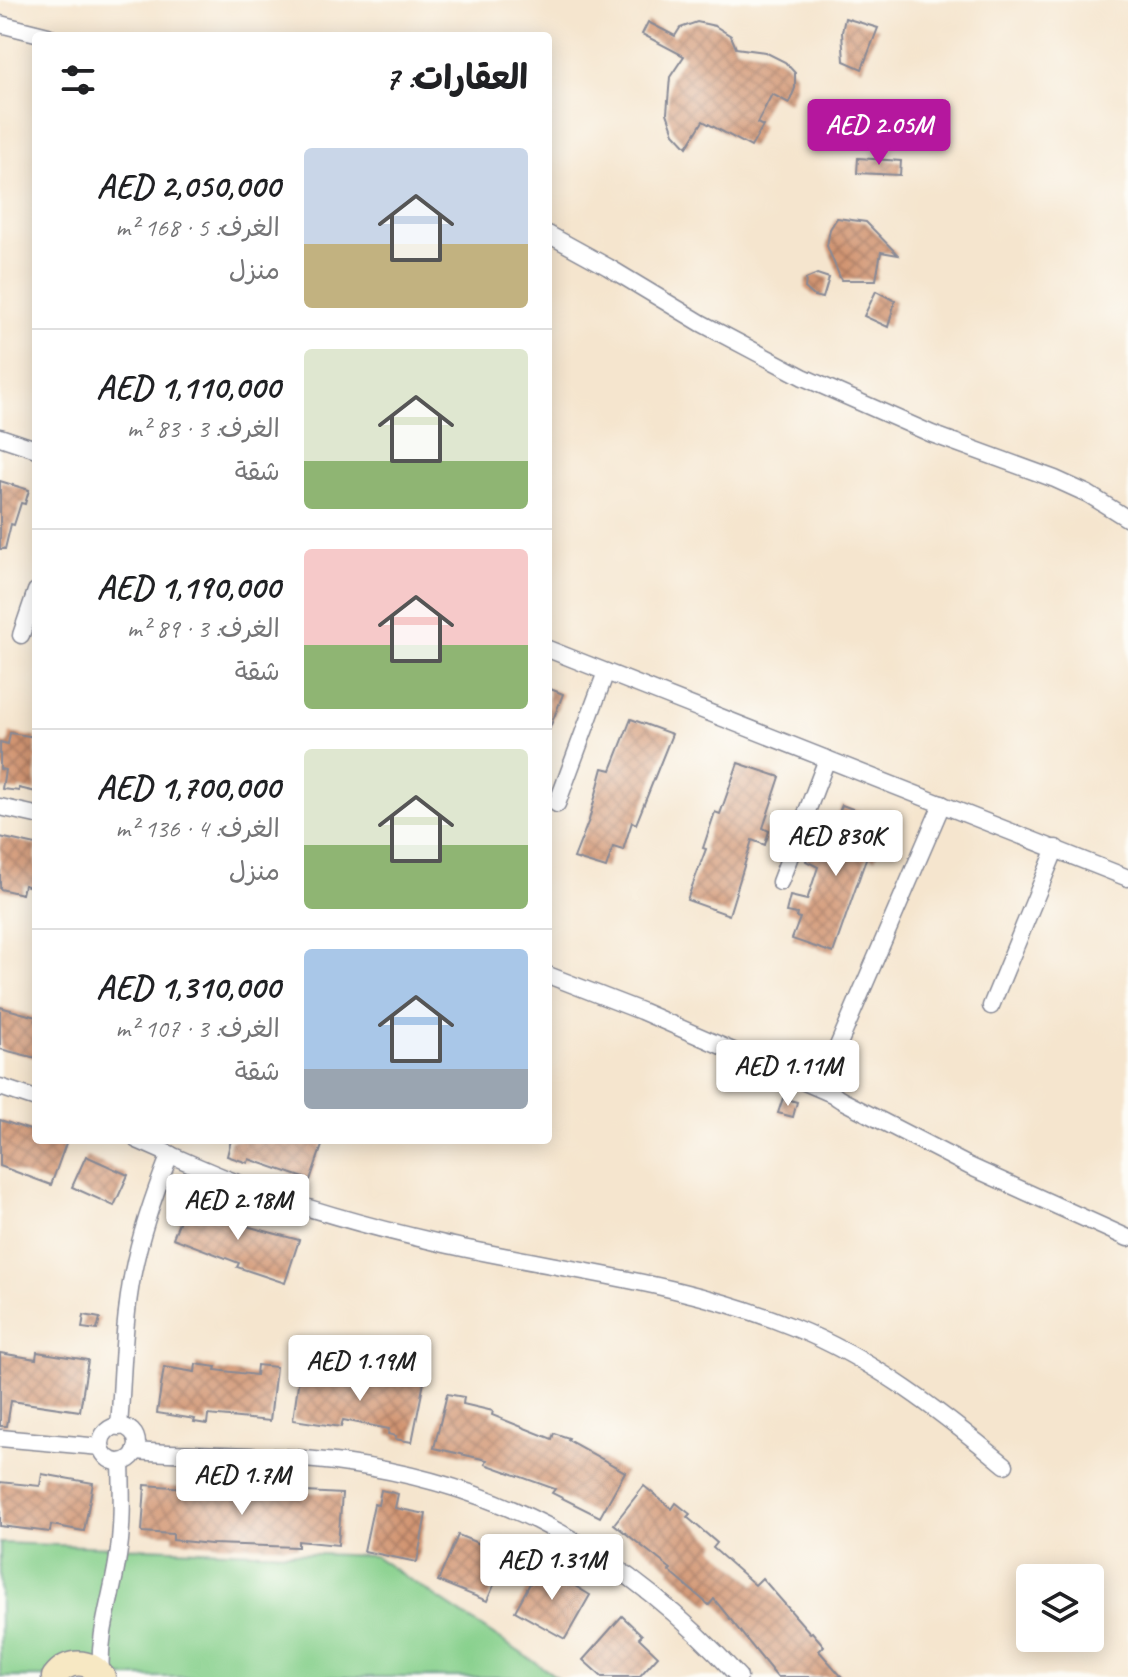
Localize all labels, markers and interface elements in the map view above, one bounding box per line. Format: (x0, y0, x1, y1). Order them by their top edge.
text: العقارات: 7 (384, 56, 528, 99)
icon: filters (56, 58, 100, 102)
pin: AED 2.05M (787, 99, 971, 167)
text: AED 2.05M (825, 108, 933, 141)
text: AED 2,050,000 (97, 164, 280, 207)
icon: home (368, 180, 464, 276)
text: الغرف: 5 · 168 m² (115, 211, 280, 244)
text: منزل (229, 254, 280, 287)
text: AED 1,110,000 (96, 365, 280, 408)
icon: home (368, 381, 464, 477)
text: الغرف: 3 · 83 m² (127, 412, 280, 445)
text: شقة (235, 455, 280, 488)
text: AED 1,190,000 (97, 565, 280, 608)
icon: home (368, 581, 464, 677)
text: الغرف: 3 · 89 m² (127, 612, 280, 645)
text: شقة (235, 655, 280, 688)
text: AED 1,700,000 (96, 765, 280, 808)
icon: home (368, 781, 464, 877)
pin: AED 830K (753, 810, 919, 878)
text: الغرف: 4 · 136 m² (115, 812, 280, 845)
text: AED 830K (788, 819, 884, 852)
text: منزل (229, 855, 280, 888)
text: AED 1,310,000 (96, 965, 280, 1008)
icon: home (368, 981, 464, 1077)
text: الغرف: 3 · 107 m² (115, 1012, 280, 1045)
pin: AED 1.11M (696, 1040, 880, 1108)
text: AED 1.11M (734, 1049, 842, 1082)
text: شقة (235, 1055, 280, 1088)
pin: AED 2.18M (146, 1174, 330, 1242)
text: AED 2.18M (184, 1183, 292, 1216)
pin: AED 1.19M (268, 1335, 452, 1403)
text: AED 1.19M (306, 1344, 414, 1377)
pin: AED 1.7M (159, 1449, 325, 1517)
text: AED 1.7M (194, 1458, 290, 1491)
pin: AED 1.31M (460, 1534, 644, 1602)
text: AED 1.31M (498, 1543, 606, 1576)
map controls (1016, 1564, 1104, 1652)
button: layers (1016, 1564, 1104, 1652)

